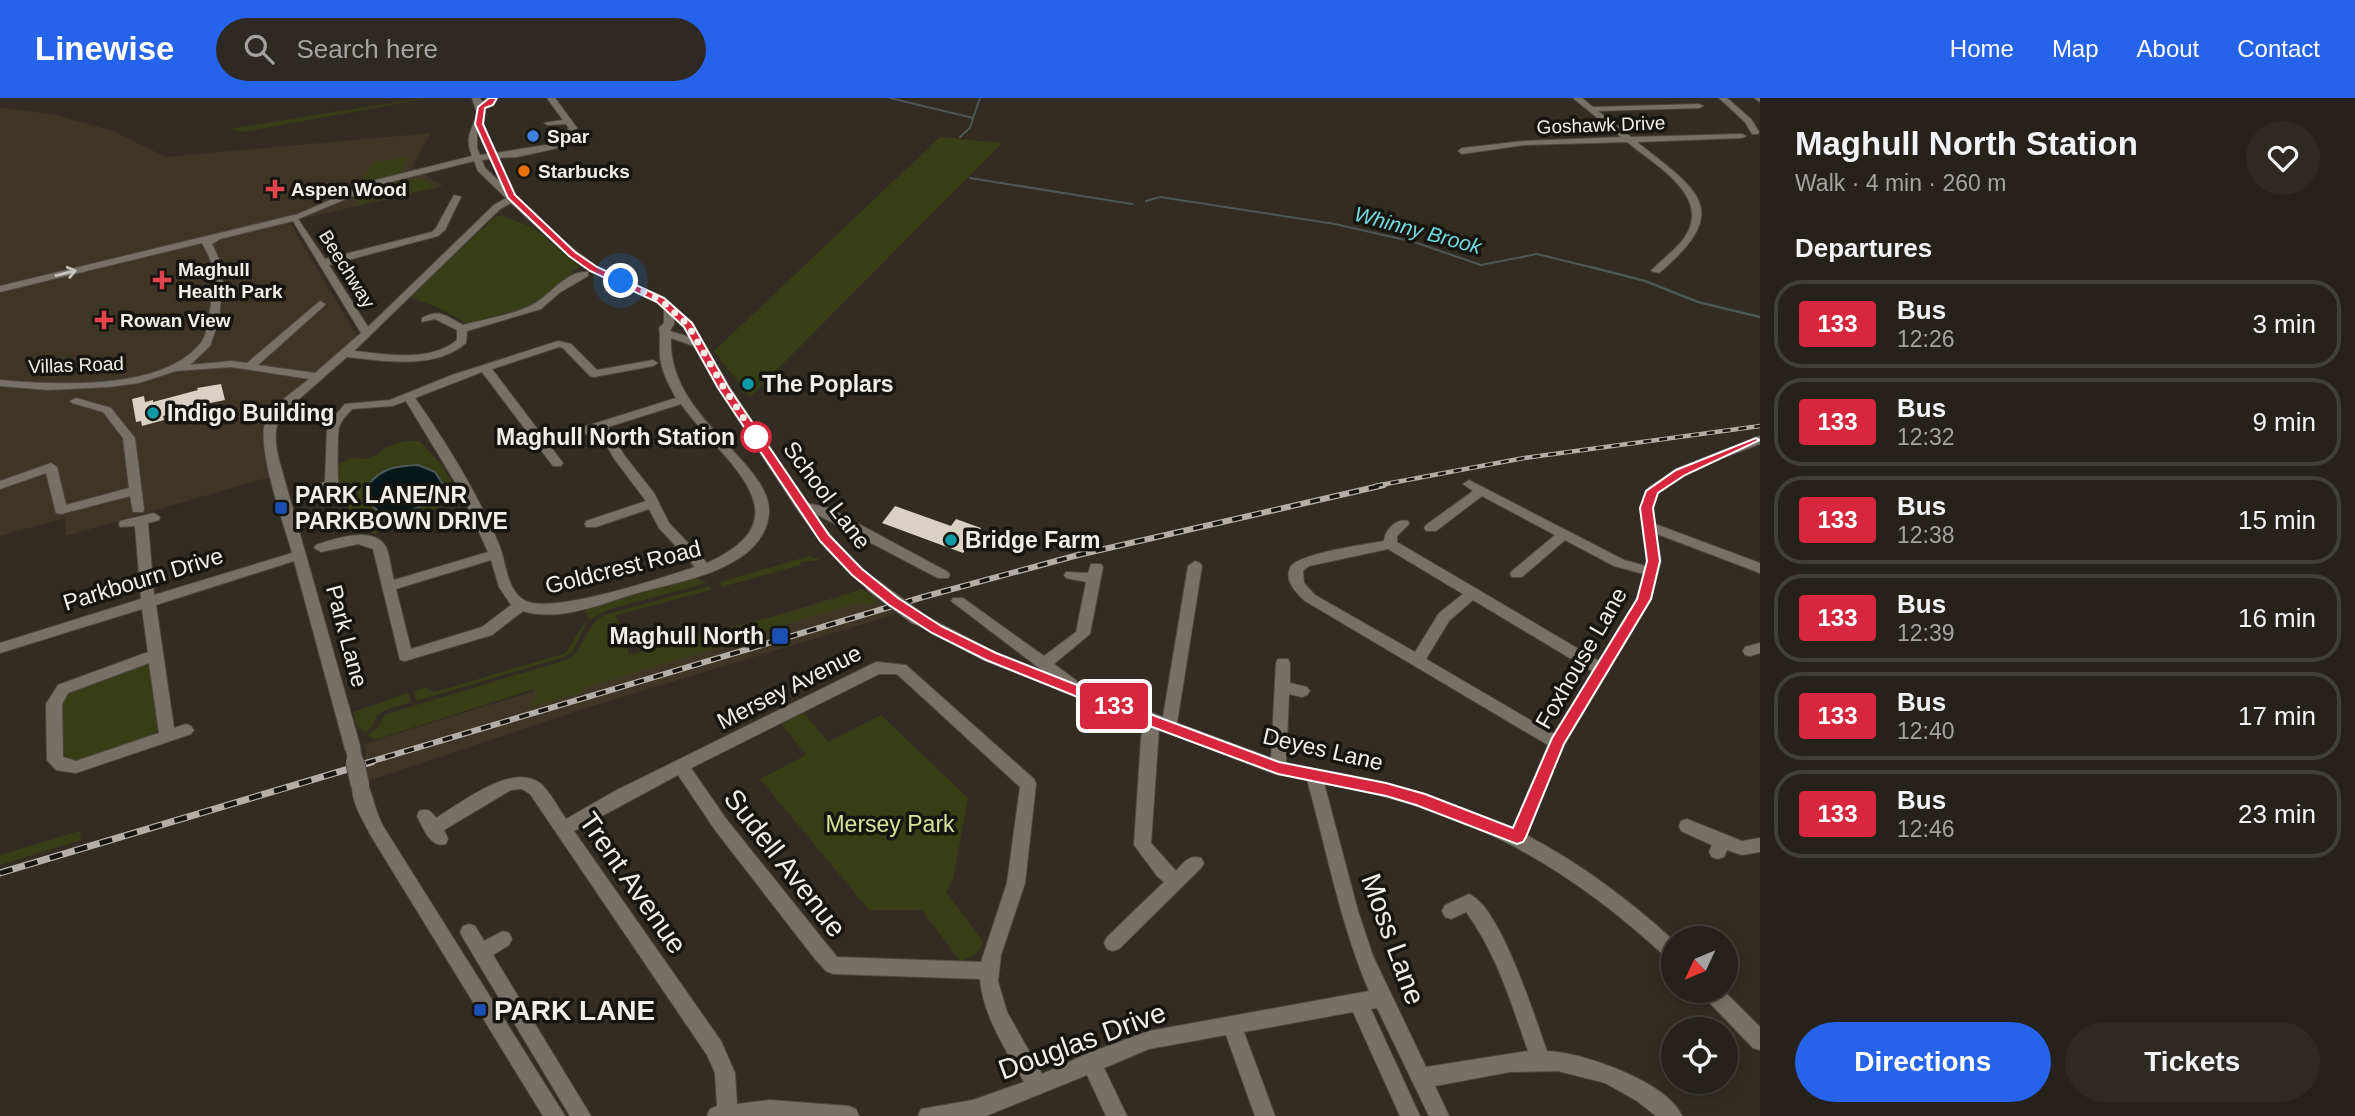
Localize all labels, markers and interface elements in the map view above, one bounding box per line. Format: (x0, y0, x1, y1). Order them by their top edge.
search box (216, 18, 706, 81)
text: Linewise (35, 30, 174, 67)
icon: search (240, 30, 278, 68)
text: Search here (296, 34, 438, 64)
text: Home (1950, 35, 2014, 62)
text: Map (2052, 35, 2099, 62)
text: About (2137, 35, 2199, 62)
text: Contact (2237, 35, 2320, 62)
street label: Goshawk Drive (1536, 112, 1666, 138)
button: heart (2246, 121, 2320, 195)
text: Maghull North Station (1795, 125, 2138, 162)
place label: Spar (547, 126, 590, 147)
marker: Spar (525, 128, 541, 144)
place label: Starbucks (538, 161, 630, 182)
marker: Starbucks (516, 163, 532, 179)
text: Walk · 4 min · 260 m (1795, 170, 2006, 196)
marker: Aspen Wood (265, 179, 285, 199)
place label: Aspen Wood (291, 179, 407, 200)
water label: Whinny Brook (1352, 202, 1486, 258)
street label: Beechway (315, 226, 379, 312)
text: Departures (1795, 233, 1932, 263)
place label: Maghull Health Park (178, 259, 283, 302)
your location (603, 263, 638, 298)
one-way arrow (54, 265, 77, 279)
marker: Maghull Health Park (152, 270, 172, 290)
text: Bus (1897, 295, 1946, 325)
text: 3 min (2252, 309, 2316, 339)
marker: Rowan View (94, 310, 114, 330)
place label: Rowan View (120, 310, 231, 331)
text: 133 (1817, 310, 1858, 337)
text: 12:26 (1897, 326, 1955, 352)
street label: Villas Road (28, 353, 124, 377)
place label: The Poplars (762, 371, 894, 397)
marker: The Poplars (740, 376, 756, 392)
text: Bus (1897, 393, 1946, 423)
place label: Indigo Building (167, 400, 334, 426)
marker: Indigo Building (145, 405, 161, 421)
text: 9 min (2252, 407, 2316, 437)
text: 133 (1817, 408, 1858, 435)
marker: Maghull North Station (741, 422, 771, 452)
place label: Maghull North Station (496, 424, 735, 450)
text: 12:32 (1897, 424, 1955, 450)
street label: School Lane (778, 436, 876, 554)
place label: PARK LANE/NR PARKBOWN DRIVE (295, 482, 508, 534)
text: Bus (1897, 491, 1946, 521)
marker: PARK LANE/NR PARKBOWN DRIVE (273, 500, 289, 516)
text: 15 min (2238, 505, 2316, 535)
text: 133 (1817, 506, 1858, 533)
text: 12:38 (1897, 522, 1955, 548)
place label: Bridge Farm (965, 527, 1100, 553)
marker: Bridge Farm (943, 532, 959, 548)
street label: Goldcrest Road (542, 535, 704, 599)
street label: Parkbourn Drive (60, 542, 226, 616)
street label: Park Lane (321, 582, 373, 690)
street label: Foxhouse Lane (1530, 583, 1632, 733)
text: Bus (1897, 589, 1946, 619)
text: 16 min (2238, 603, 2316, 633)
text: 133 (1817, 604, 1858, 631)
text: 12:39 (1897, 620, 1955, 646)
place label: Maghull North (609, 623, 764, 649)
marker: Maghull North (770, 626, 790, 646)
street label: Mersey Avenue (713, 640, 865, 734)
line badge: 133 (1074, 683, 1154, 729)
text: Bus (1897, 687, 1946, 717)
text: 133 (1094, 692, 1134, 719)
text: 17 min (2238, 701, 2316, 731)
text: 133 (1817, 702, 1858, 729)
text: 12:40 (1897, 718, 1955, 744)
street label: Deyes Lane (1260, 723, 1386, 775)
street label: Sudell Avenue (718, 783, 852, 943)
text: Bus (1897, 785, 1946, 815)
text: 23 min (2238, 799, 2316, 829)
text: 133 (1817, 800, 1858, 827)
street label: Trent Avenue (573, 807, 693, 959)
park label: Mersey Park (825, 811, 955, 837)
text: 12:46 (1897, 816, 1955, 842)
street label: Moss Lane (1355, 869, 1431, 1009)
north arrow (1661, 926, 1738, 1003)
map controls (1661, 926, 1738, 1094)
place label: PARK LANE (494, 995, 655, 1026)
street label: Douglas Drive (994, 996, 1170, 1086)
marker: PARK LANE (472, 1002, 488, 1018)
button: locate (1661, 1017, 1738, 1094)
button: Directions (1795, 1022, 2051, 1102)
button: Tickets (2065, 1022, 2320, 1102)

